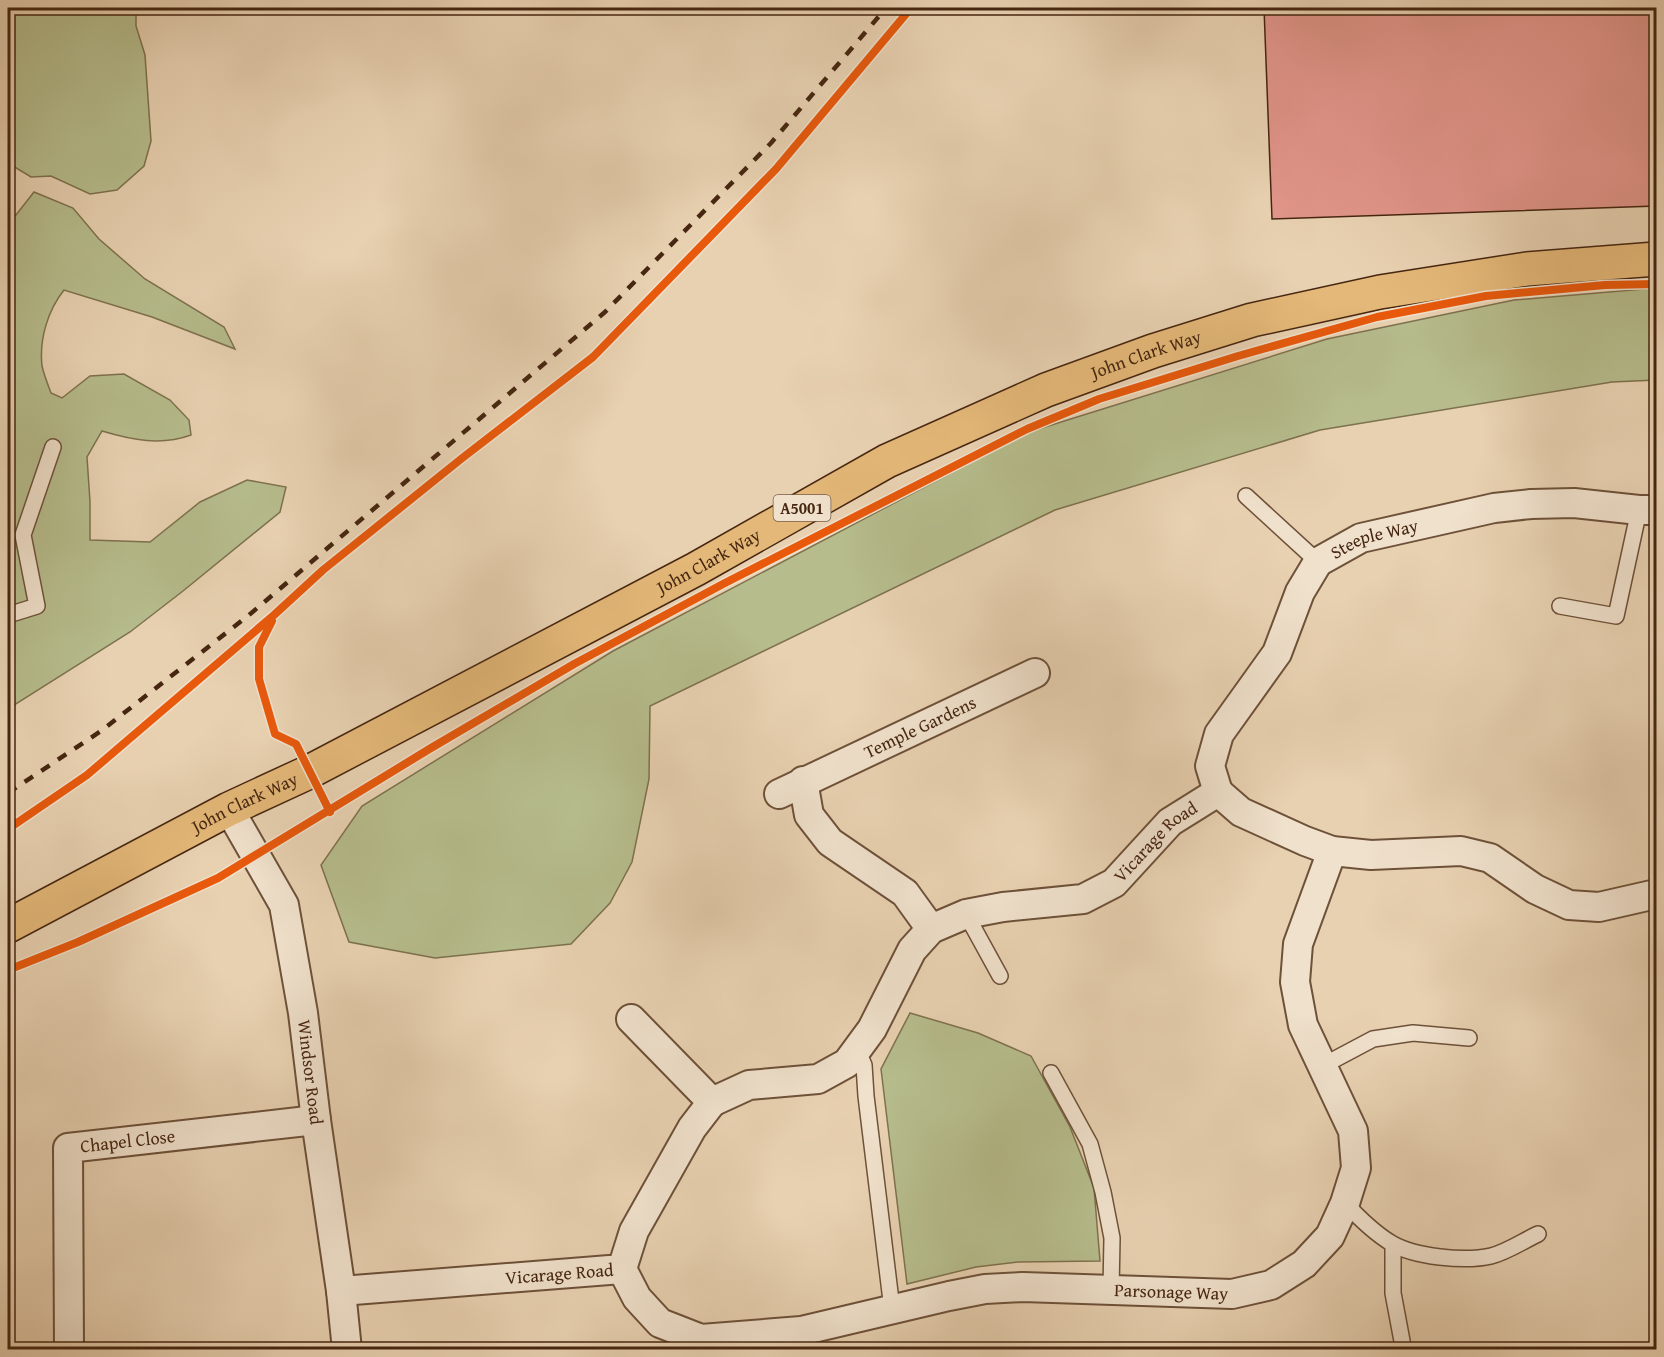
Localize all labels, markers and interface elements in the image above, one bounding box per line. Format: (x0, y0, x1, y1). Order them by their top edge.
street label: John Clark Way (1085, 323, 1205, 386)
road number: A5001 (774, 495, 830, 521)
street label: Steeple Way (1325, 512, 1421, 566)
street label: John Clark Way (650, 521, 765, 601)
street label: Temple Gardens (859, 689, 981, 765)
street label: John Clark Way (185, 765, 302, 840)
street label: Vicarage Road (1107, 794, 1203, 888)
street label: Windsor Road (291, 1018, 331, 1127)
street label: Chapel Close (79, 1122, 176, 1160)
street label: Vicarage Road (504, 1256, 615, 1291)
street label: Parsonage Way (1114, 1276, 1229, 1307)

